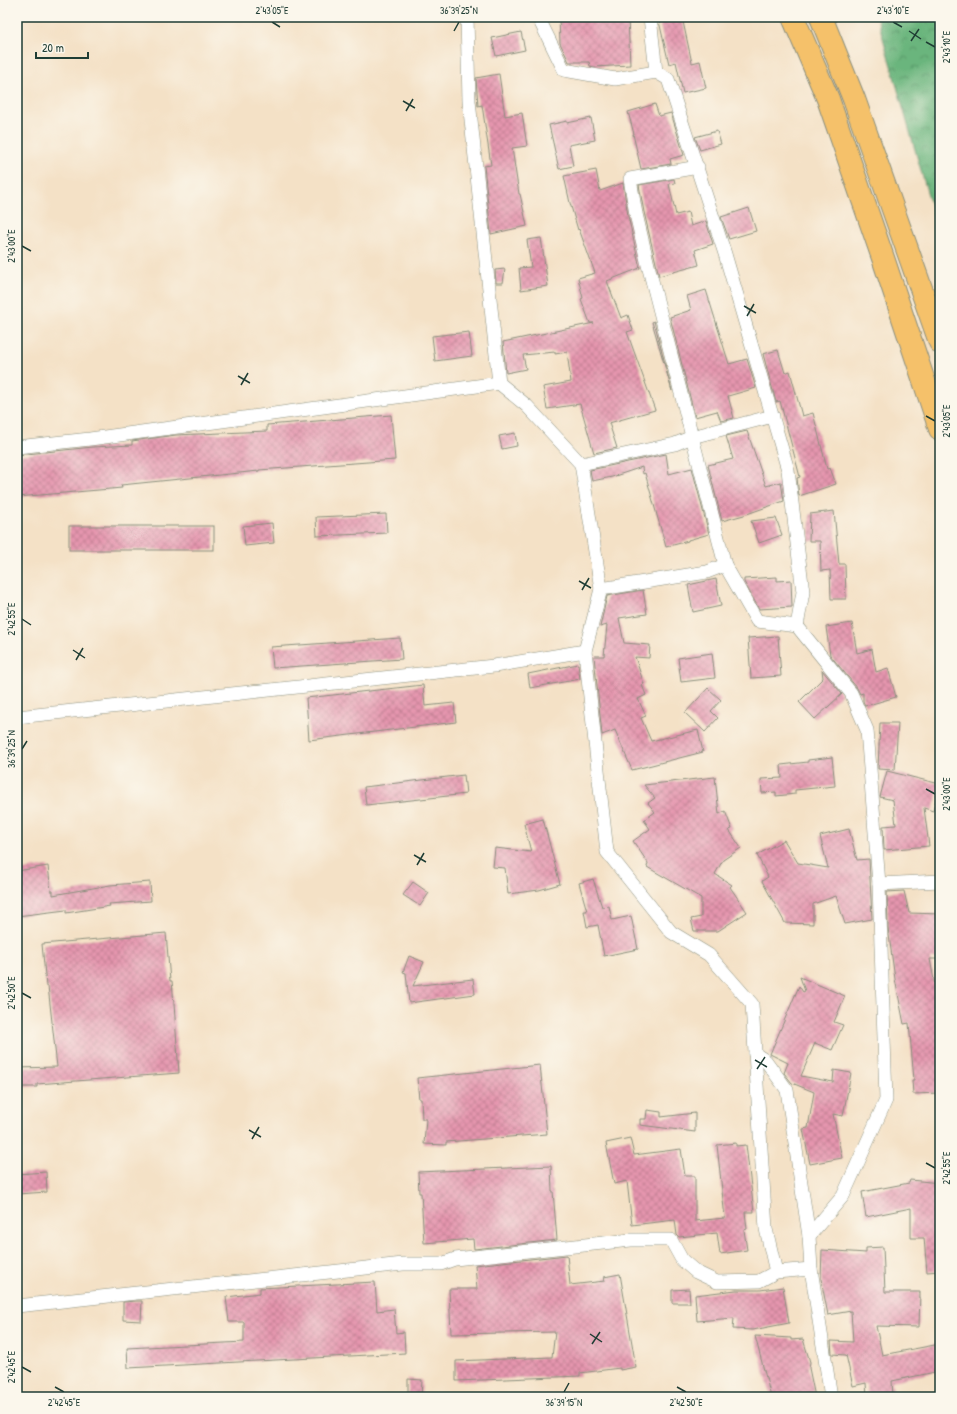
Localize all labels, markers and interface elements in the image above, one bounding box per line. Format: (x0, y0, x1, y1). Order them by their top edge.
text: 2°43'05"E (255, 4, 289, 17)
text: 36°39'25"N (440, 4, 478, 17)
text: 2°43'10"E (877, 4, 910, 17)
text: 2°43'10"E (940, 30, 953, 63)
scale bar (36, 34, 88, 60)
text: 20 m (42, 39, 64, 56)
text: 2°43'00"E (5, 229, 18, 263)
text: 2°43'05"E (940, 404, 953, 438)
text: 2°42'55"E (5, 602, 18, 635)
text: 36°39'25"N (5, 730, 18, 768)
text: 2°43'00"E (940, 777, 953, 811)
text: 2°42'50"E (5, 976, 18, 1010)
text: 2°42'55"E (940, 1151, 953, 1184)
text: 2°42'45"E (5, 1350, 18, 1383)
text: 2°42'45"E (48, 1396, 81, 1409)
text: 36°39'15"N (546, 1396, 582, 1409)
text: 2°42'50"E (669, 1396, 703, 1409)

